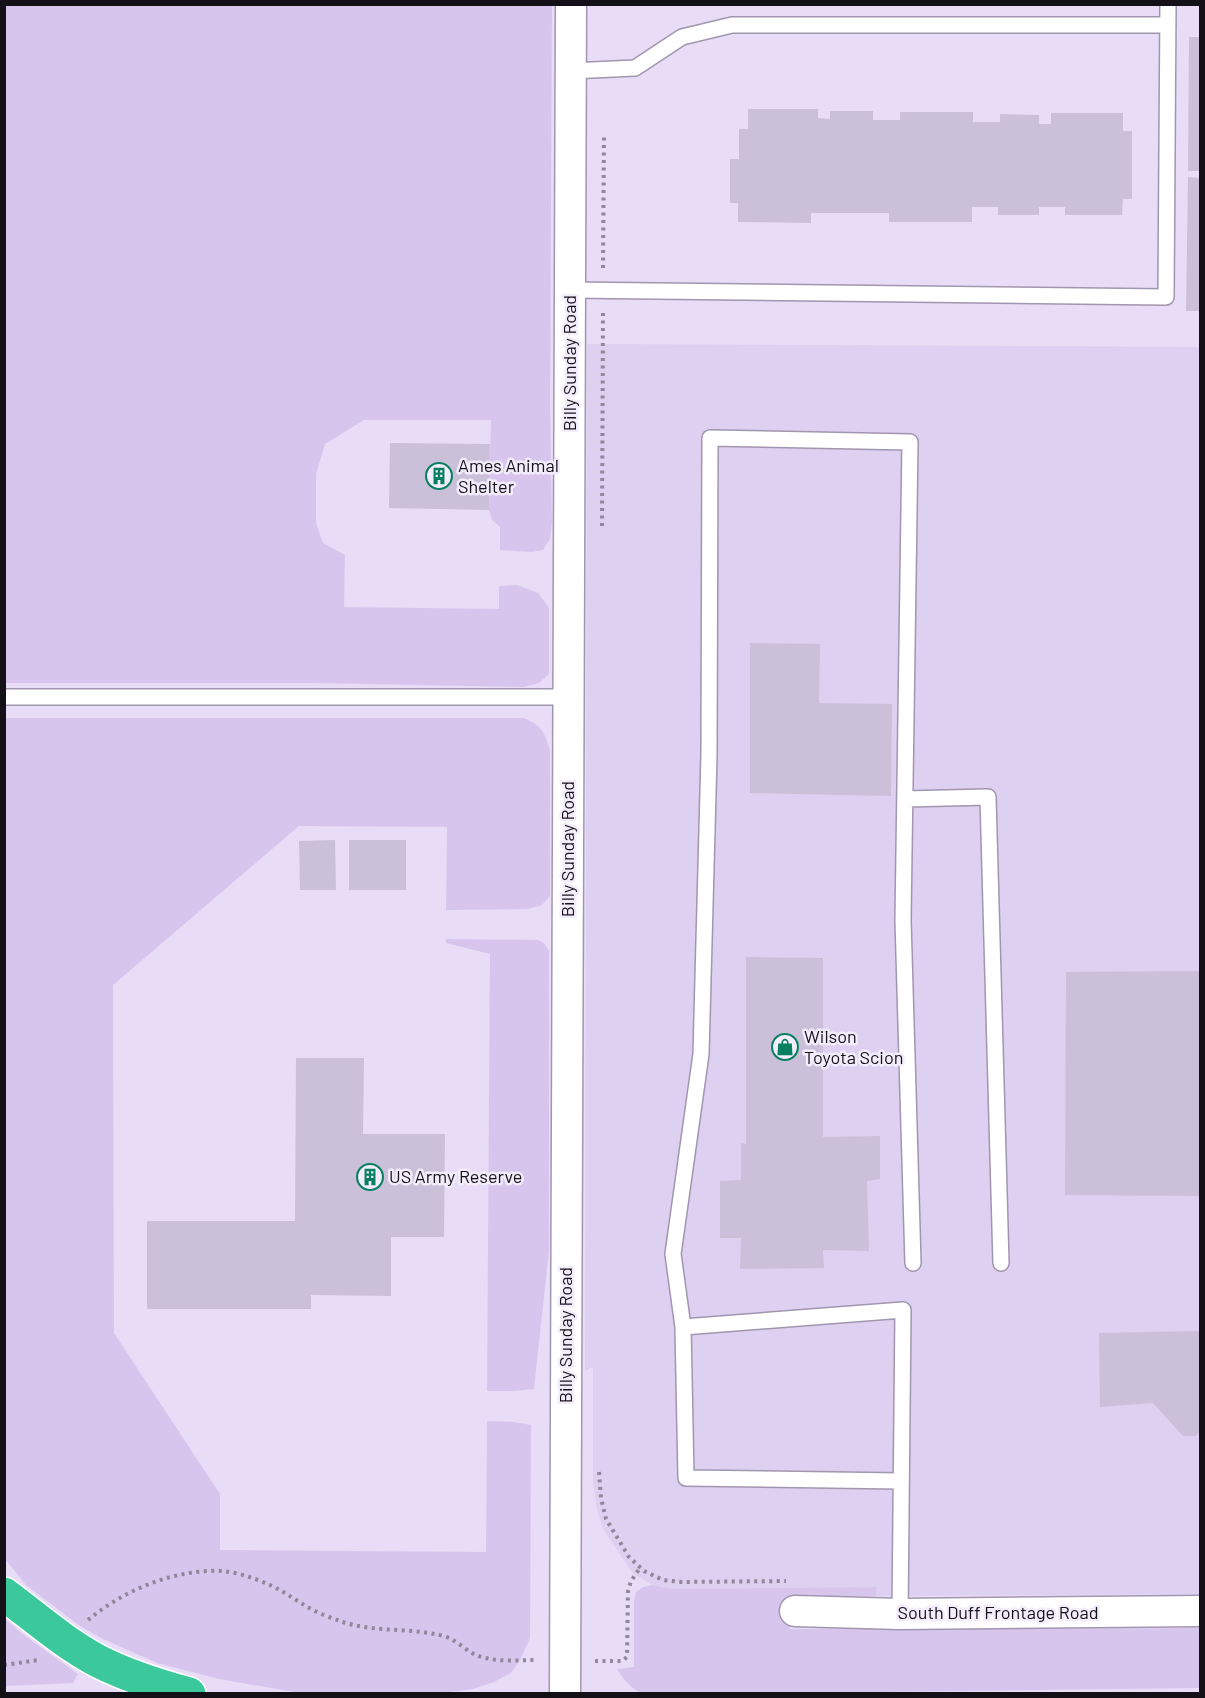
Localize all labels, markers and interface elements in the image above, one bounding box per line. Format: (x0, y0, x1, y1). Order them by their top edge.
street label: Billy Sunday Road (558, 295, 580, 431)
place label: Ames Animal Shelter (458, 454, 559, 497)
building icon: Ames Animal Shelter (424, 461, 454, 491)
street label: Billy Sunday Road (556, 781, 578, 917)
place label: Wilson Toyota Scion (804, 1025, 903, 1068)
shop icon: Wilson Toyota Scion (770, 1032, 800, 1062)
building icon: US Army Reserve (355, 1162, 385, 1192)
place label: US Army Reserve (389, 1165, 522, 1187)
street label: Billy Sunday Road (554, 1267, 576, 1403)
street label: South Duff Frontage Road (897, 1601, 1099, 1623)

